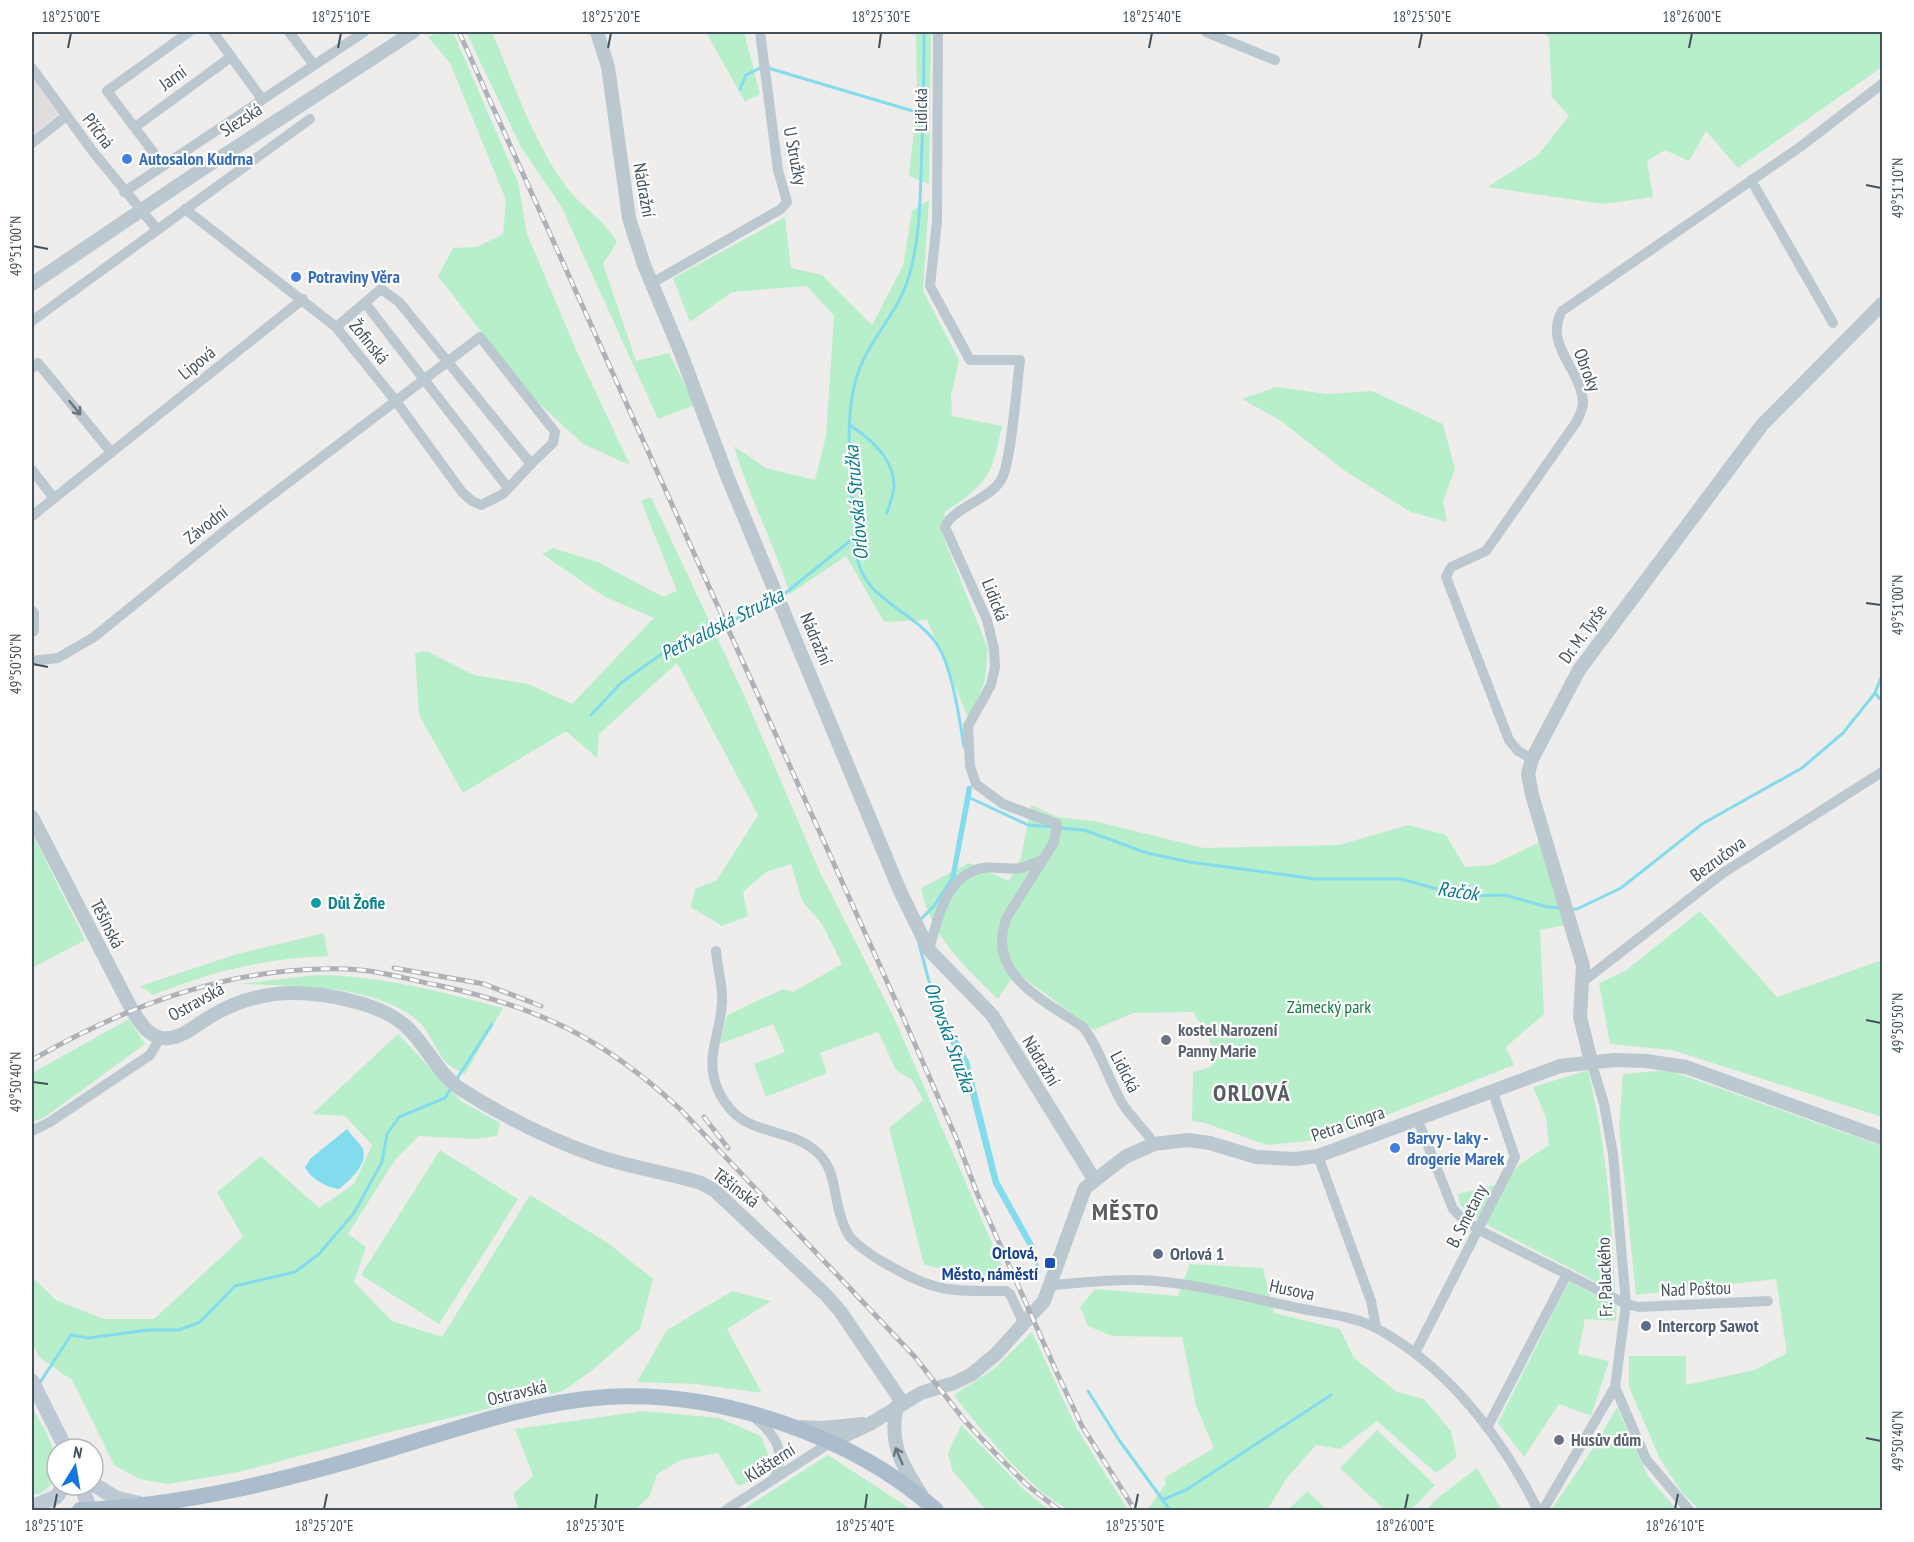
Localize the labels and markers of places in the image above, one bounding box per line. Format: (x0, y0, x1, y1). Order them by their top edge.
place label: Autosalon Kudrna (138, 147, 253, 170)
marker: Autosalon Kudrna (120, 152, 134, 166)
place label: Potraviny Věra (308, 265, 400, 288)
marker: Potraviny Věra (289, 270, 303, 284)
place label: Důl Žofie (328, 891, 385, 914)
marker: Důl Žofie (309, 896, 323, 910)
place label: kostel Narození Panny Marie (1178, 1018, 1278, 1062)
marker: kostel Narození Panny Marie (1159, 1033, 1173, 1047)
place label: Barvy - laky - drogerie Marek (1407, 1126, 1505, 1170)
marker: Barvy - laky - drogerie Marek (1388, 1141, 1402, 1155)
place label: Orlová, Město, náměstí (942, 1241, 1038, 1285)
place label: Orlová 1 (1170, 1242, 1224, 1265)
marker: Orlová 1 (1151, 1247, 1165, 1261)
marker: Orlová, Město, náměstí (1043, 1256, 1057, 1270)
place label: Intercorp Sawot (1658, 1314, 1760, 1337)
marker: Intercorp Sawot (1639, 1319, 1653, 1333)
place label: Husův dům (1571, 1428, 1641, 1451)
marker: Husův dům (1552, 1433, 1566, 1447)

